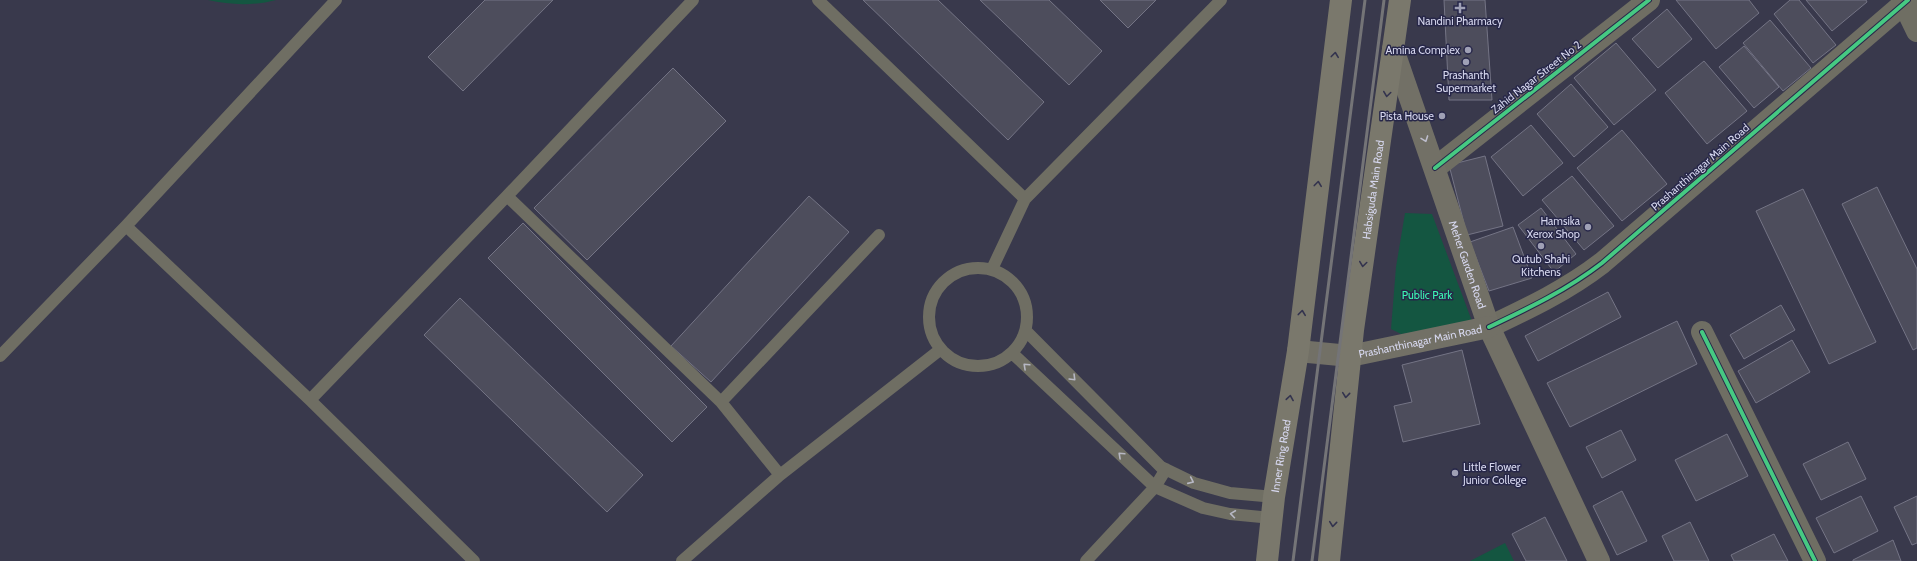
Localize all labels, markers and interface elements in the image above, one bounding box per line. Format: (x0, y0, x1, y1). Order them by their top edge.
marker: Nandini Pharmacy (1455, 3, 1465, 13)
place label: Nandini Pharmacy (1418, 14, 1503, 28)
street label: Zahid Nagar Street No 2 (1488, 37, 1584, 116)
place label: Amina Complex (1386, 43, 1461, 57)
marker: Amina Complex (1463, 45, 1473, 55)
one-way arrow (1330, 52, 1339, 58)
marker: Prashanth Supermarket (1461, 57, 1471, 67)
place label: Prashanth Supermarket (1436, 68, 1496, 95)
one-way arrow (1383, 91, 1392, 97)
place label: Pista House (1380, 109, 1434, 123)
marker: Pista House (1437, 111, 1447, 121)
street label: Prashanthinagar Main Road (1648, 120, 1752, 214)
one-way arrow (1420, 135, 1429, 142)
street label: Habsiguda Main Road (1359, 139, 1387, 240)
one-way arrow (1314, 181, 1323, 187)
place label: Hamsika Xerox Shop (1527, 214, 1581, 241)
street label: Meher Garden Road (1446, 219, 1489, 310)
marker: Hamsika Xerox Shop (1583, 222, 1593, 232)
marker: Qutub Shahi Kitchens (1536, 241, 1546, 251)
place label: Qutub Shahi Kitchens (1512, 252, 1570, 279)
one-way arrow (1358, 261, 1367, 267)
park label: Public Park (1402, 288, 1452, 302)
one-way arrow (1298, 310, 1307, 316)
street label: Prashanthinagar Main Road (1357, 322, 1483, 361)
one-way arrow (1023, 363, 1031, 371)
one-way arrow (1068, 373, 1076, 381)
one-way arrow (1342, 392, 1351, 398)
one-way arrow (1285, 395, 1294, 401)
street label: Inner Ring Road (1268, 419, 1294, 493)
one-way arrow (1118, 452, 1126, 459)
place label: Little Flower Junior College (1462, 460, 1527, 487)
marker: Little Flower Junior College (1450, 468, 1460, 478)
one-way arrow (1186, 476, 1194, 484)
one-way arrow (1230, 510, 1236, 519)
one-way arrow (1329, 521, 1338, 527)

